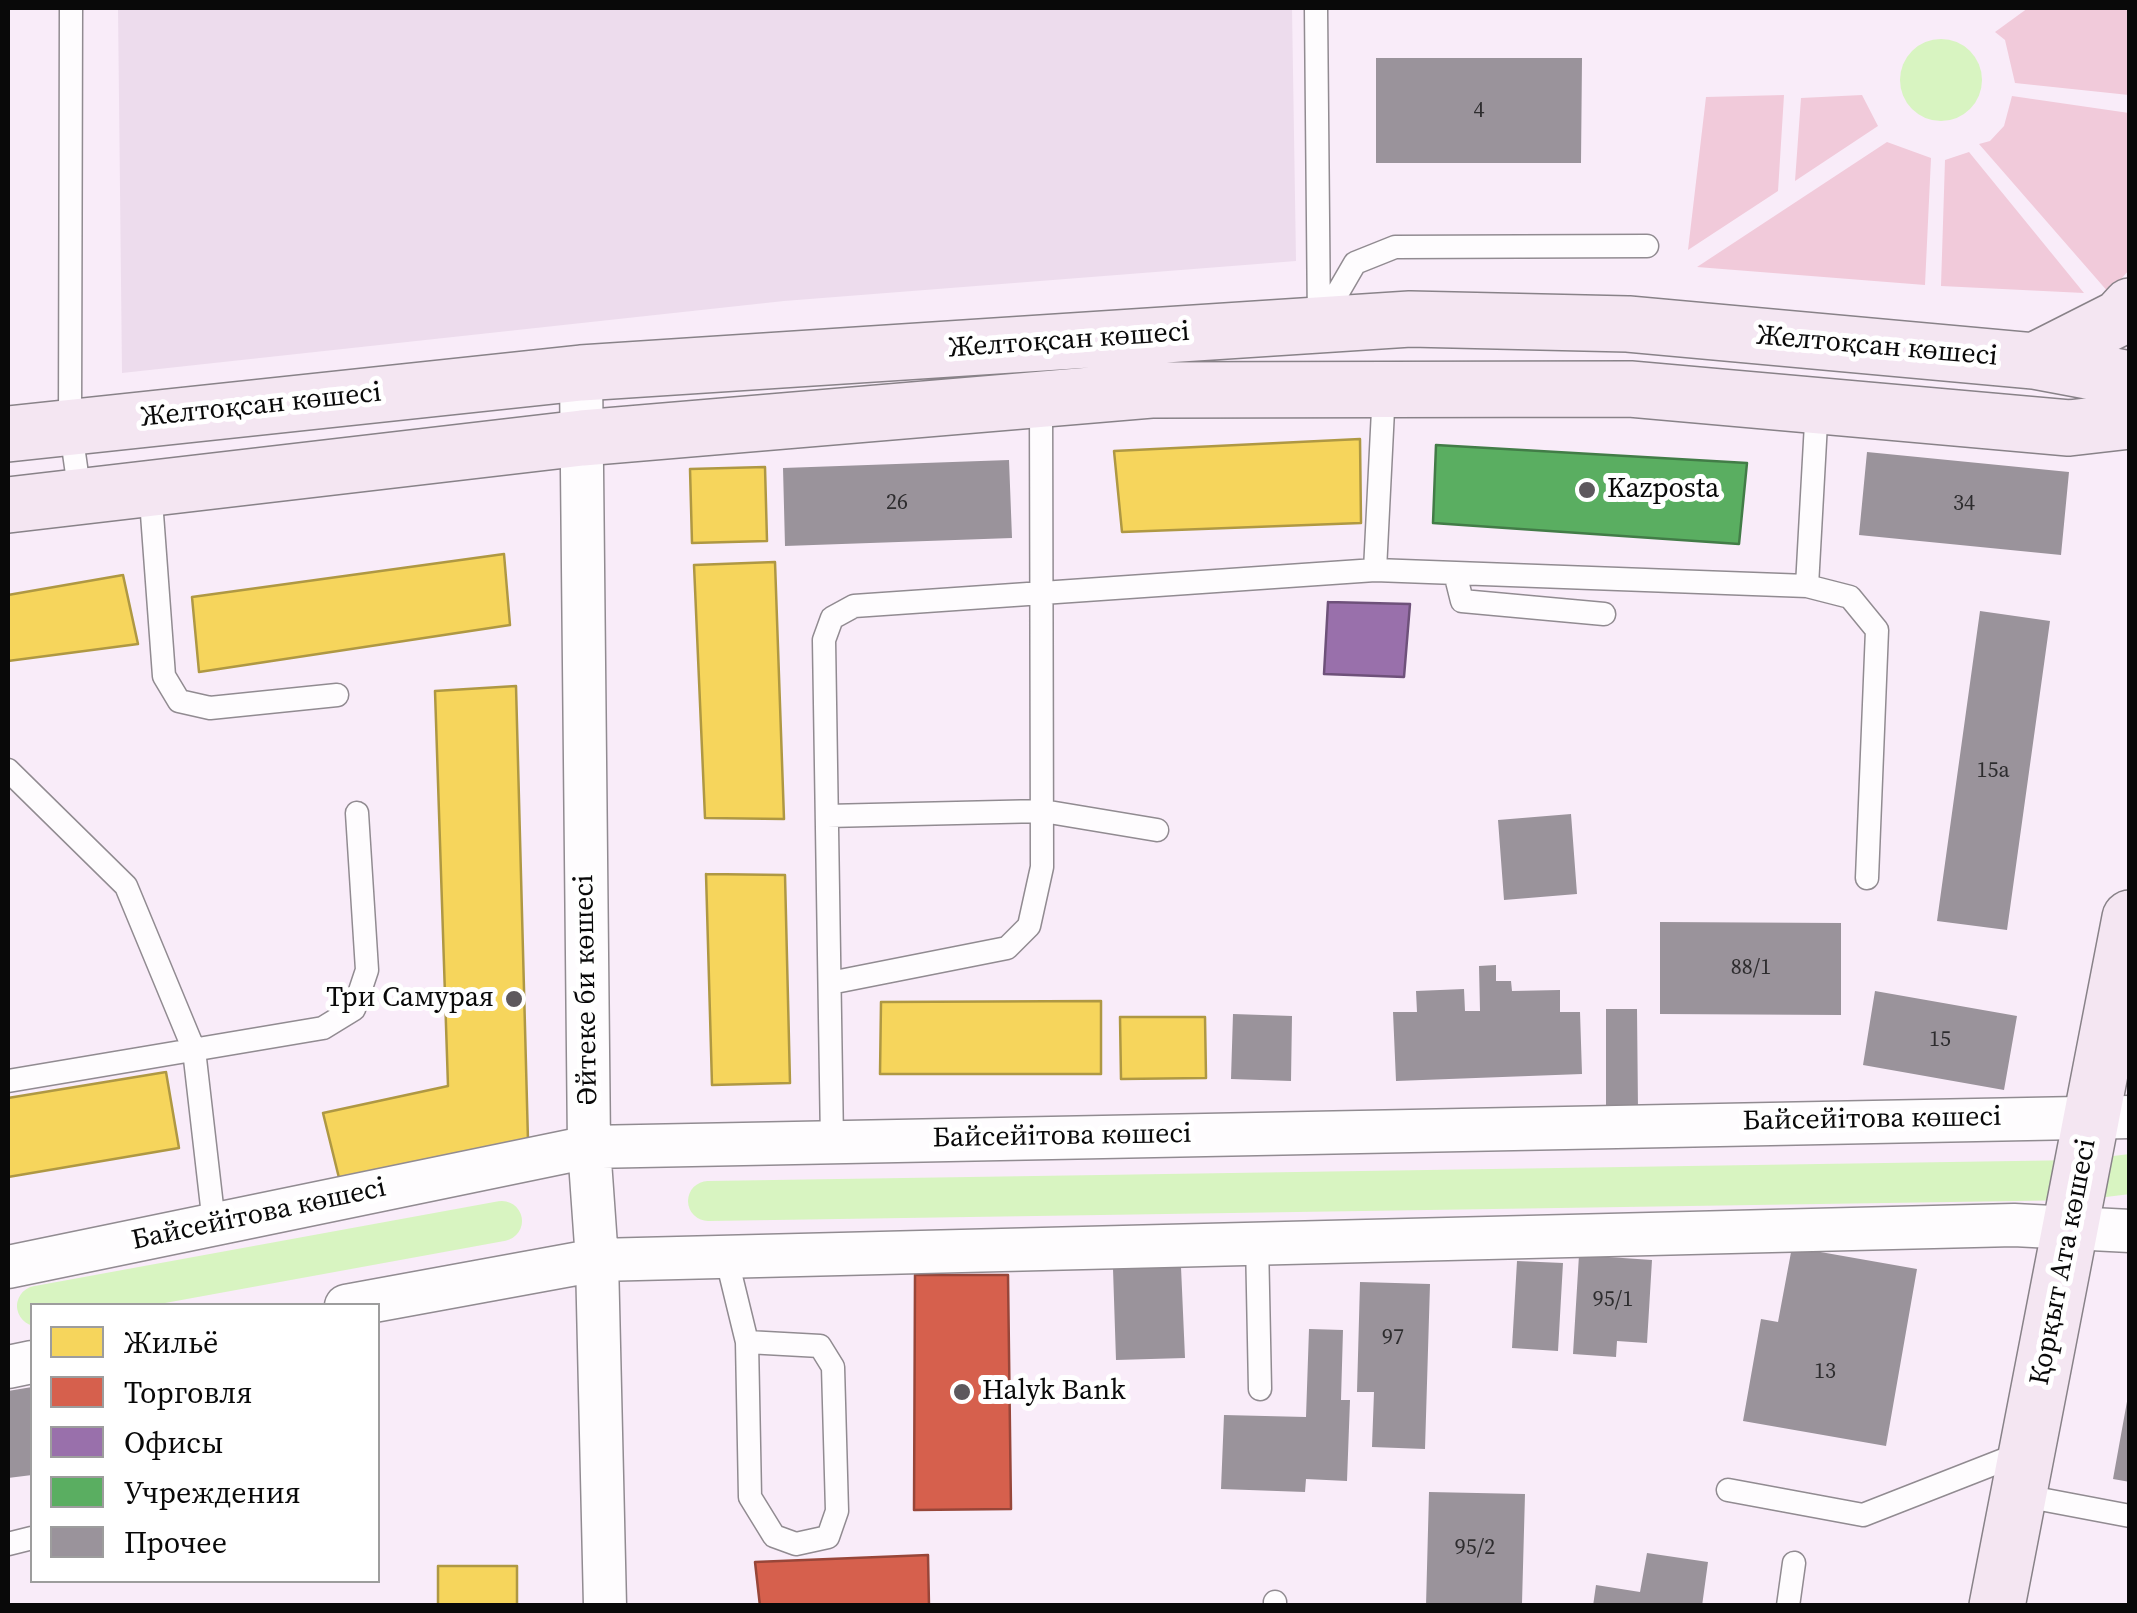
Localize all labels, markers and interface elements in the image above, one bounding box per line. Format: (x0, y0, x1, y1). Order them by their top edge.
house number: 4 (1474, 98, 1484, 124)
street label: Желтоқсан көшесі (947, 316, 1191, 366)
street label: Желтоқсан көшесі (1755, 320, 1999, 374)
street label: Желтоқсан көшесі (139, 377, 383, 435)
place label: Kazposta (1607, 473, 1719, 507)
marker: Kazposta (1576, 479, 1598, 501)
house number: 26 (886, 490, 908, 516)
house number: 34 (1953, 491, 1975, 517)
house number: 15а (1976, 758, 2010, 784)
street label: Әйтеке би көшесі (568, 874, 606, 1106)
house number: 88/1 (1731, 955, 1771, 981)
place label: Три Самурая (326, 982, 494, 1016)
marker: Три Самурая (503, 988, 525, 1010)
house number: 15 (1929, 1027, 1951, 1053)
street label: Байсейітова көшесі (1742, 1101, 2002, 1139)
street label: Байсейітова көшесі (932, 1118, 1192, 1156)
street label: Қорқыт Ата көшесі (2024, 1136, 2104, 1388)
street label: Байсейітова көшесі (129, 1172, 389, 1258)
house number: 95/1 (1593, 1287, 1633, 1313)
legend (30, 1303, 380, 1583)
text: Жильё (124, 1322, 218, 1363)
house number: 97 (1382, 1325, 1404, 1351)
house number: 13 (1814, 1359, 1836, 1385)
text: Торговля (124, 1372, 252, 1413)
place label: Halyk Bank (982, 1375, 1125, 1409)
marker: Halyk Bank (951, 1381, 973, 1403)
text: Офисы (124, 1422, 223, 1463)
text: Учреждения (124, 1472, 301, 1513)
text: Прочее (124, 1522, 227, 1563)
house number: 95/2 (1455, 1535, 1495, 1561)

